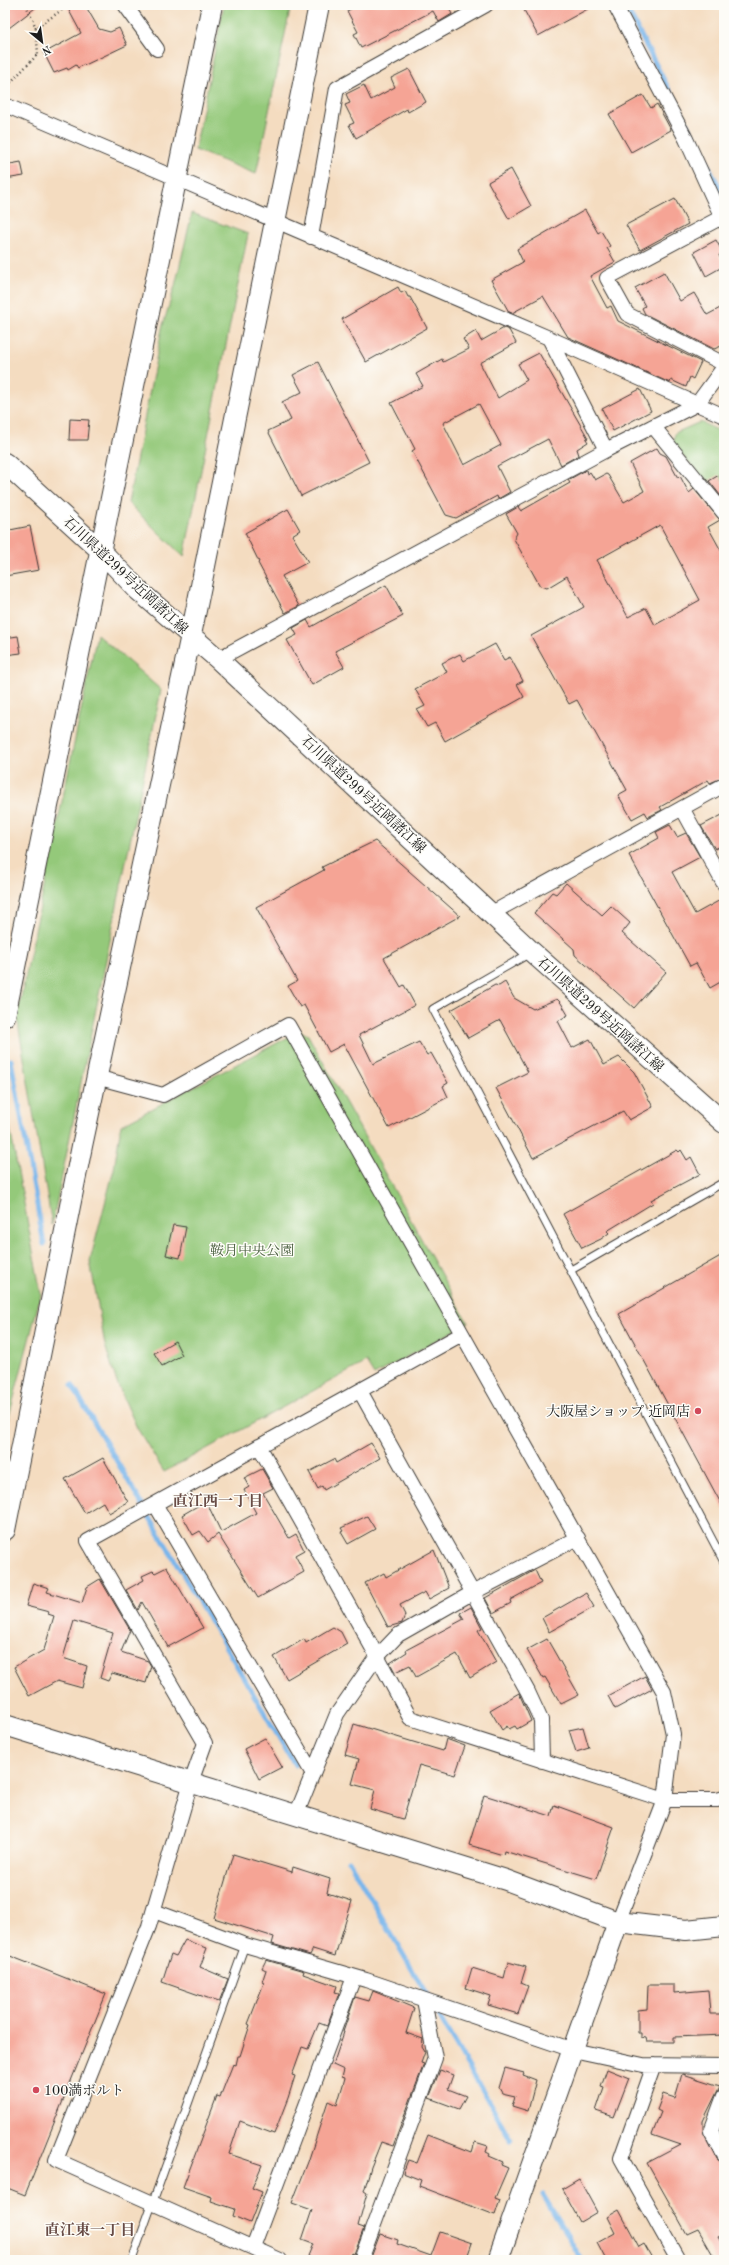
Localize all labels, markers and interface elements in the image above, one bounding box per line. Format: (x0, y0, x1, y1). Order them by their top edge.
north arrow (22, 22, 62, 62)
text: N (39, 43, 52, 57)
street label: 石川県道299号近岡諸江線 (60, 514, 191, 637)
street label: 石川県道299号近岡諸江線 (298, 733, 429, 856)
street label: 石川県道299号近岡諸江線 (535, 954, 667, 1075)
park label: 鞍月中央公園 (210, 1243, 294, 1258)
place label: 大阪屋ショップ 近岡店 (546, 1404, 690, 1419)
marker: 大阪屋ショップ 近岡店 (693, 1406, 703, 1416)
district label: 直江西一丁目 (173, 1492, 263, 1510)
place label: 100満ボルト (44, 2083, 124, 2098)
marker: 100満ボルト (31, 2085, 41, 2095)
district label: 直江東一丁目 (45, 2221, 135, 2239)

